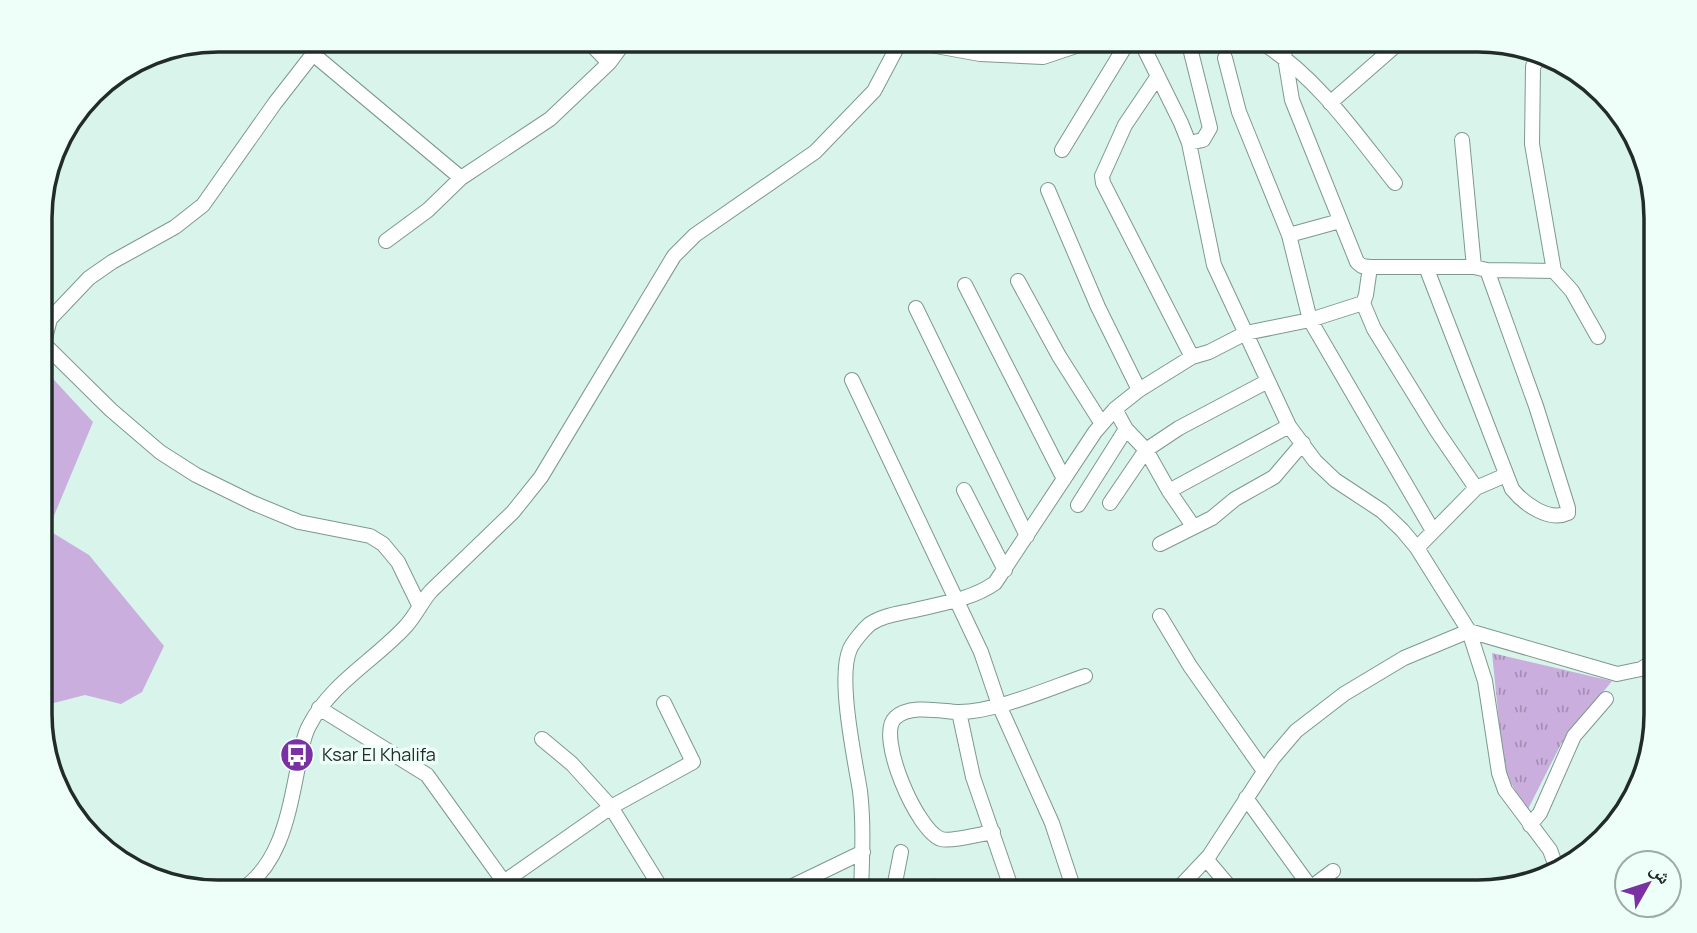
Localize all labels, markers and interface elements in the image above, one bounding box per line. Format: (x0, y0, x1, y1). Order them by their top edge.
bus stop icon: Ksar El Khalifa (278, 736, 316, 774)
place label: Ksar El Khalifa (322, 742, 436, 766)
north arrow (1613, 849, 1683, 919)
text: ش (1645, 857, 1678, 889)

